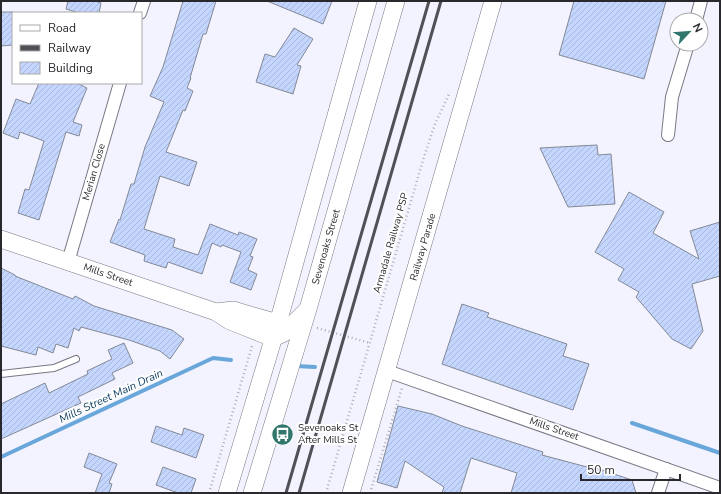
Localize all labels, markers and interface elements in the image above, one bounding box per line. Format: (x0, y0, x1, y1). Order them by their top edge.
legend (12, 12, 142, 84)
north arrow (669, 12, 709, 52)
text: Road (48, 20, 76, 36)
text: N (689, 21, 706, 35)
text: Railway (48, 40, 92, 56)
text: Building (48, 60, 93, 76)
street label: Merian Close (79, 142, 109, 202)
street label: Armadale Railway PSP (370, 191, 412, 295)
street label: Sevenoaks Street (309, 207, 344, 286)
street label: Railway Parade (407, 212, 439, 282)
street label: Mills Street (81, 260, 135, 290)
water label: Mills Street Main Drain (57, 365, 165, 427)
street label: Mills Street (527, 414, 581, 444)
bus stop icon: Sevenoaks St After Mills St (269, 421, 295, 447)
place label: Sevenoaks St After Mills St (298, 421, 359, 447)
scale bar (581, 456, 680, 482)
text: 50 m (587, 462, 615, 478)

